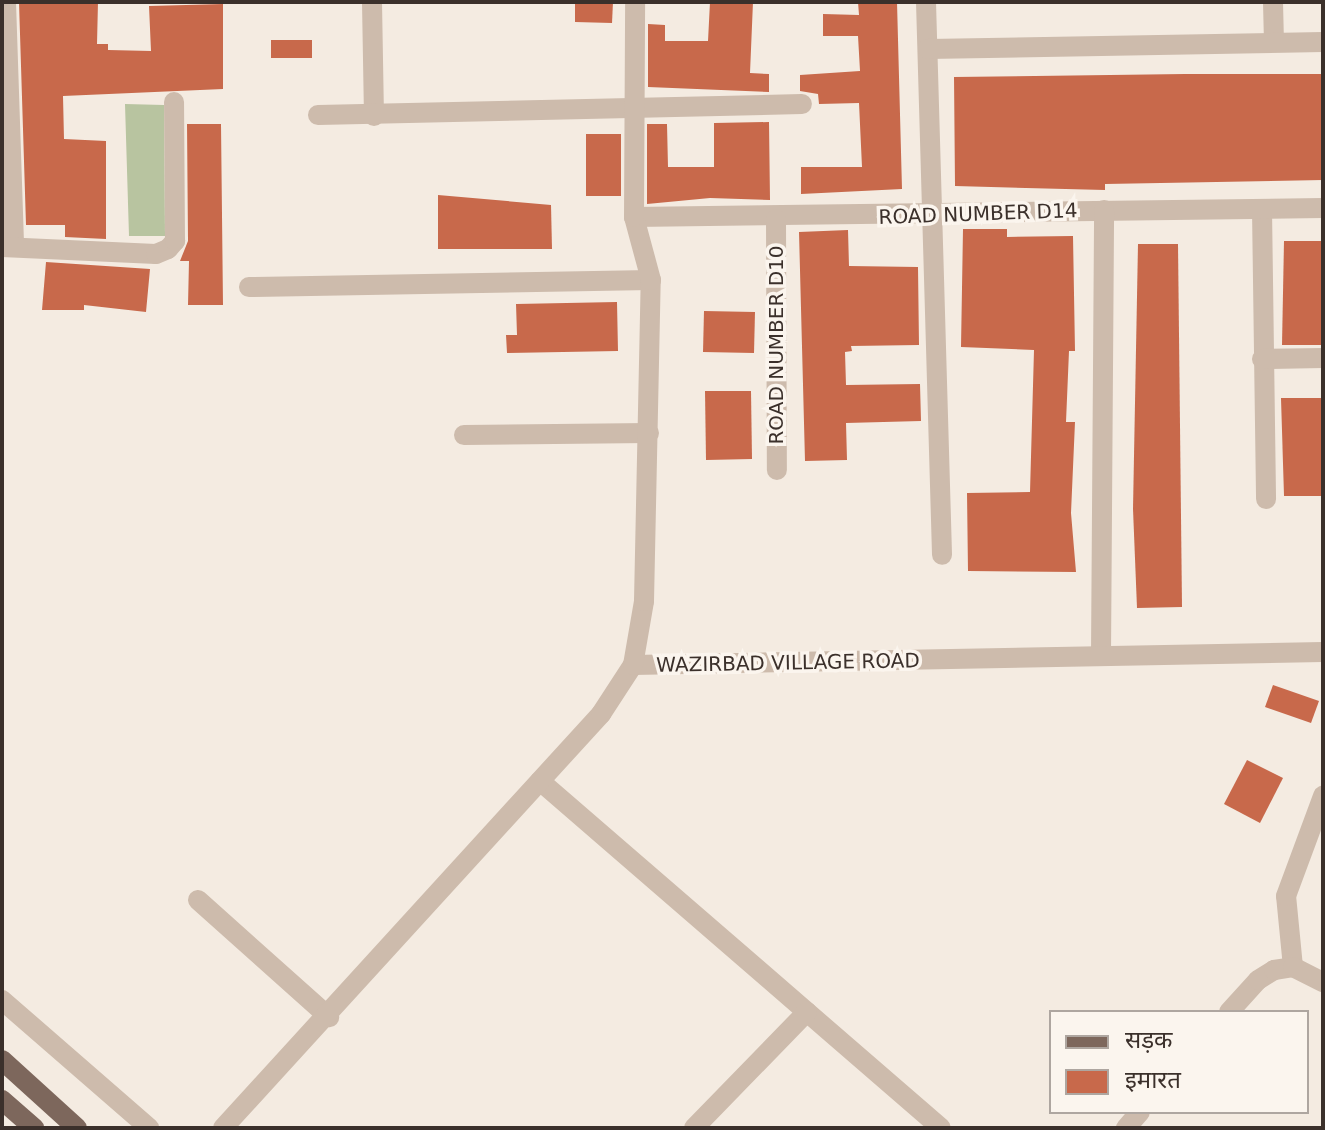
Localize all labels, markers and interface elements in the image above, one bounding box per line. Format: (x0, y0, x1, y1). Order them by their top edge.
street label: ROAD NUMBER D14 (878, 199, 1078, 229)
street label: ROAD NUMBER D10 (764, 245, 788, 445)
street label: WAZIRBAD VILLAGE ROAD (656, 649, 920, 677)
legend (1049, 1010, 1309, 1114)
text: सड़क (1125, 1026, 1173, 1054)
text: इमारत (1125, 1066, 1181, 1094)

